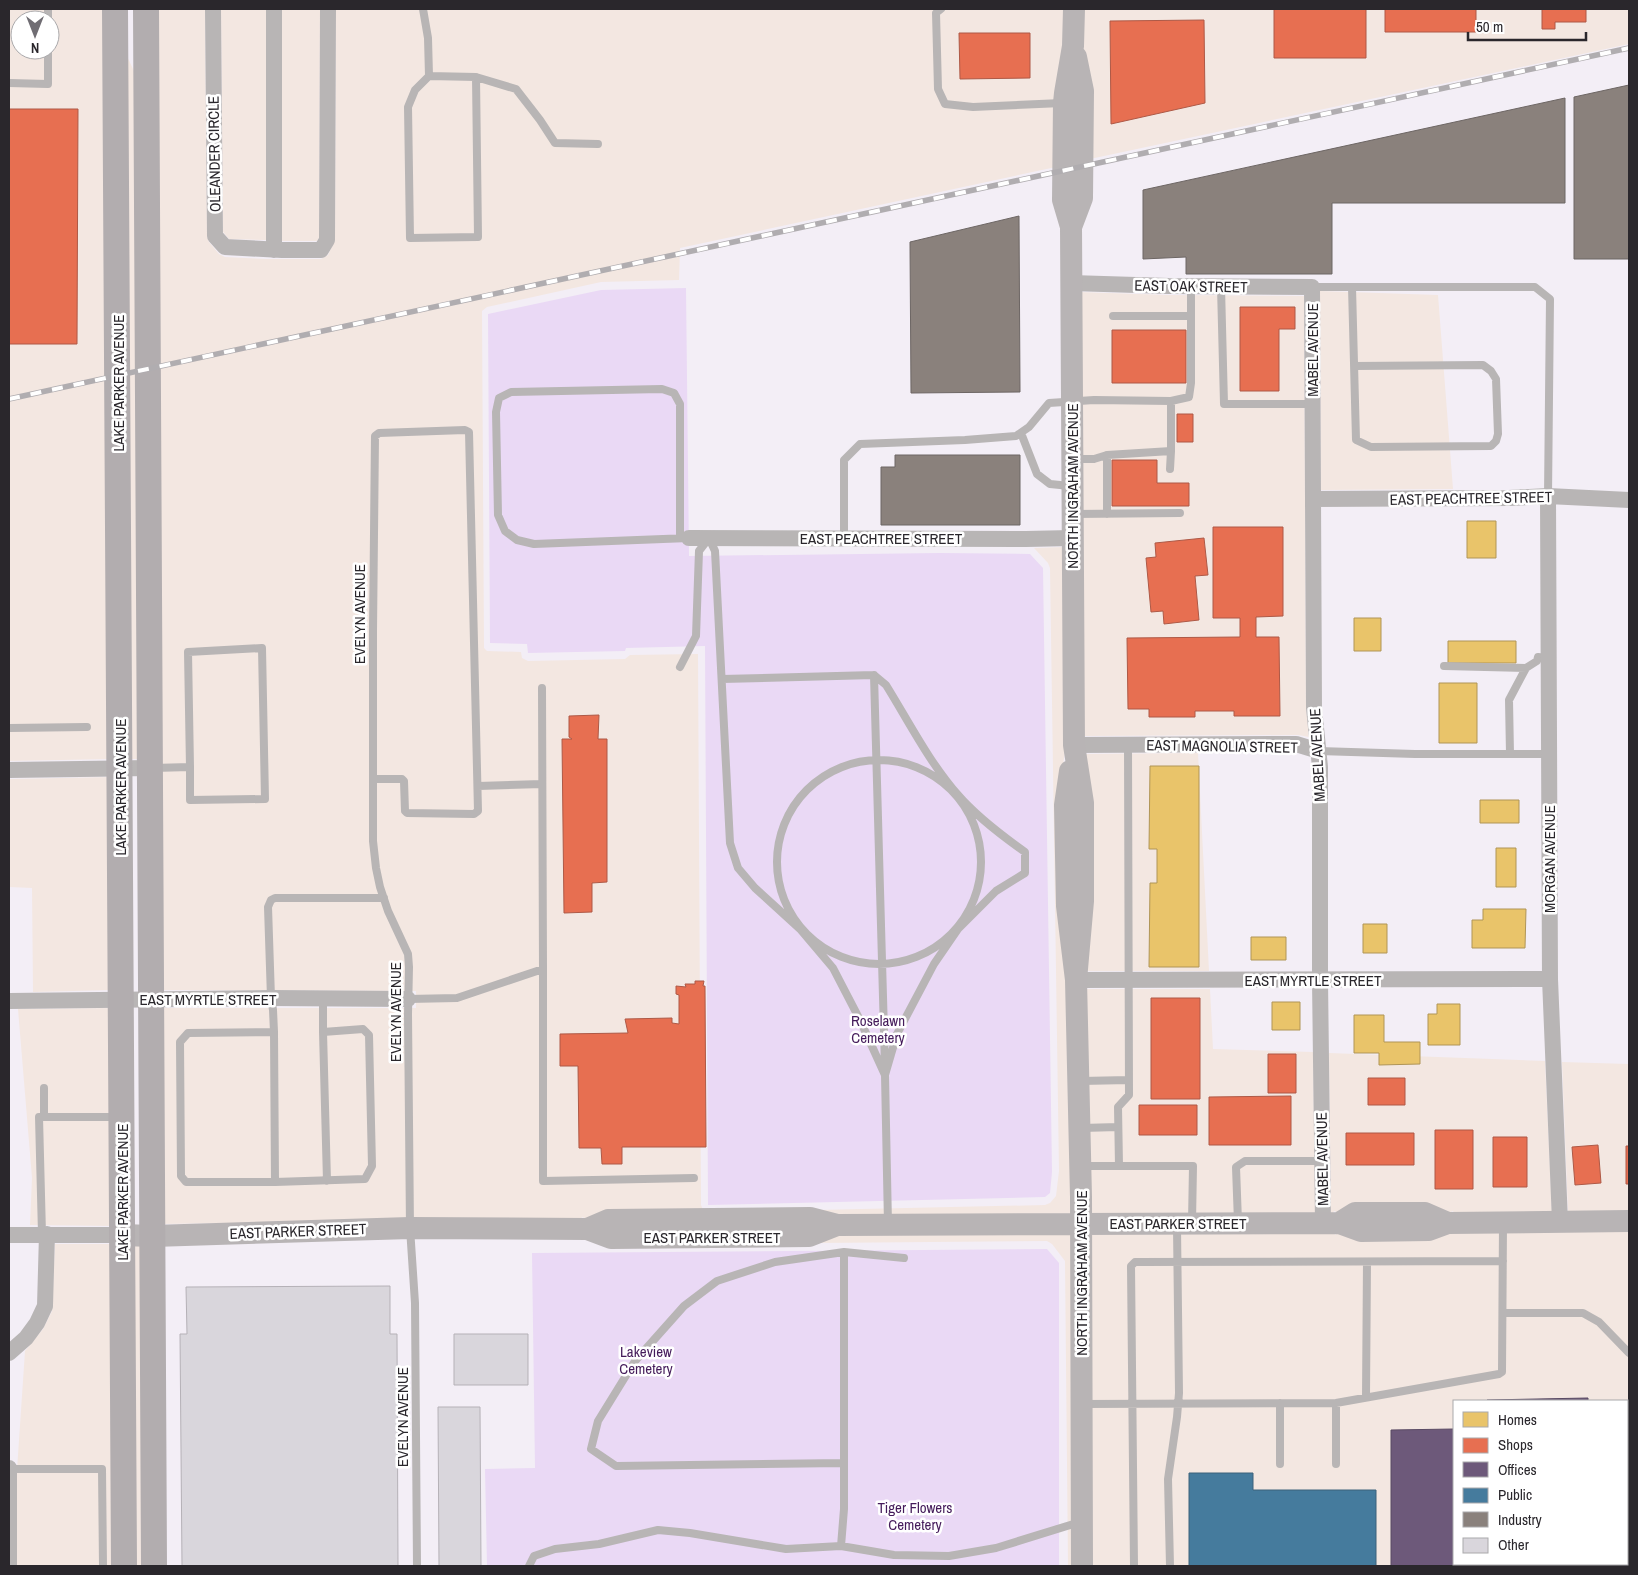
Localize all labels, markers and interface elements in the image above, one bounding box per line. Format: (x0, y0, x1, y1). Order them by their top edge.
north arrow (10, 10, 60, 60)
scale bar (1468, 10, 1586, 42)
text: 50 m (1476, 16, 1503, 37)
text: N (31, 39, 39, 57)
street label: OLEANDER CIRCLE (202, 96, 226, 212)
street label: EAST OAK STREET (1134, 275, 1248, 297)
street label: MABEL AVENUE (1302, 303, 1323, 397)
street label: LAKE PARKER AVENUE (108, 315, 129, 451)
street label: NORTH INGRAHAM AVENUE (1062, 403, 1083, 569)
street label: EAST PEACHTREE STREET (1390, 486, 1553, 510)
street label: EAST PEACHTREE STREET (800, 528, 963, 549)
street label: EVELYN AVENUE (349, 564, 370, 664)
street label: MABEL AVENUE (1304, 708, 1330, 802)
street label: LAKE PARKER AVENUE (110, 719, 131, 855)
street label: EAST MAGNOLIA STREET (1146, 734, 1298, 758)
street label: MORGAN AVENUE (1539, 805, 1560, 913)
street label: EVELYN AVENUE (385, 962, 406, 1062)
street label: EAST MYRTLE STREET (1245, 970, 1382, 991)
street label: EAST MYRTLE STREET (140, 989, 277, 1010)
park label: Roselawn Cemetery (851, 1010, 906, 1048)
street label: MABEL AVENUE (1311, 1112, 1333, 1206)
street label: LAKE PARKER AVENUE (112, 1124, 133, 1260)
street label: NORTH INGRAHAM AVENUE (1071, 1190, 1092, 1356)
street label: EAST PARKER STREET (1110, 1213, 1247, 1234)
street label: EAST PARKER STREET (229, 1218, 367, 1244)
street label: EAST PARKER STREET (644, 1227, 781, 1248)
park label: Lakeview Cemetery (619, 1341, 674, 1379)
street label: EVELYN AVENUE (392, 1367, 413, 1467)
legend (1453, 1400, 1628, 1565)
text: Homes (1498, 1409, 1537, 1430)
text: Shops (1498, 1434, 1533, 1455)
text: Offices (1498, 1459, 1537, 1480)
text: Public (1498, 1484, 1532, 1505)
park label: Tiger Flowers Cemetery (878, 1497, 952, 1535)
text: Industry (1498, 1509, 1543, 1530)
text: Other (1498, 1534, 1529, 1555)

